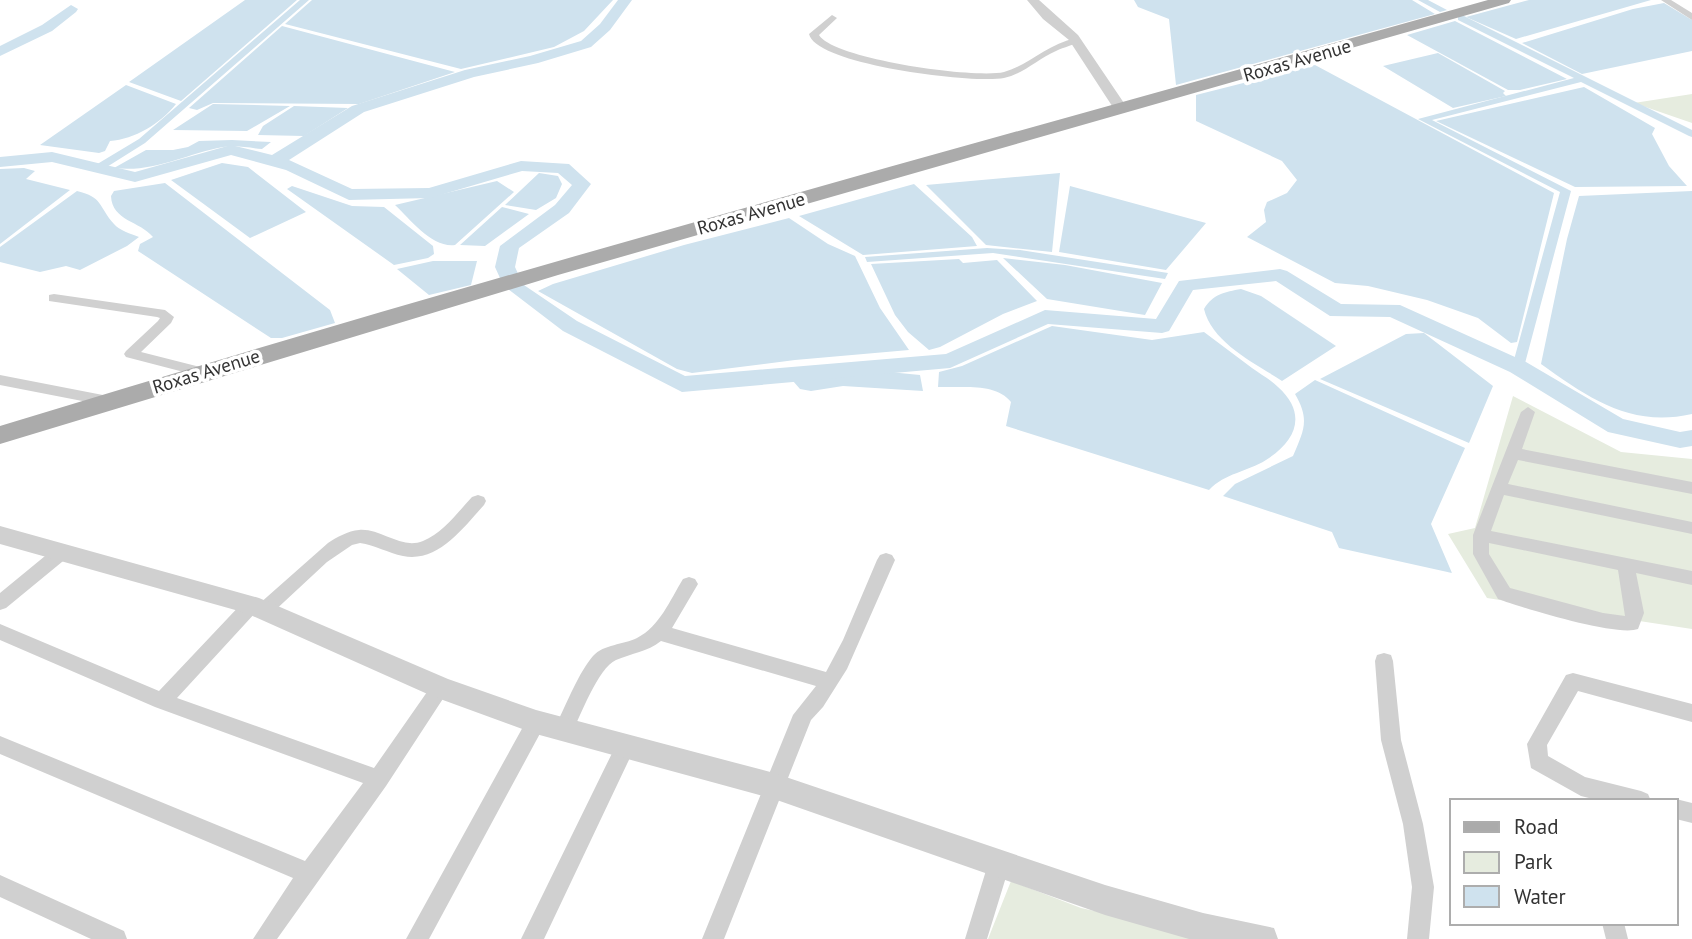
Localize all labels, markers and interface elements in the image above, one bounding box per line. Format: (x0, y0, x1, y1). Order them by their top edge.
street label: Roxas Avenue (1240, 33, 1354, 87)
street label: Roxas Avenue (694, 186, 808, 240)
street label: Roxas Avenue (149, 343, 263, 399)
legend (1450, 799, 1678, 925)
text: Road (1514, 813, 1558, 840)
text: Park (1514, 848, 1553, 875)
text: Water (1514, 883, 1566, 910)

